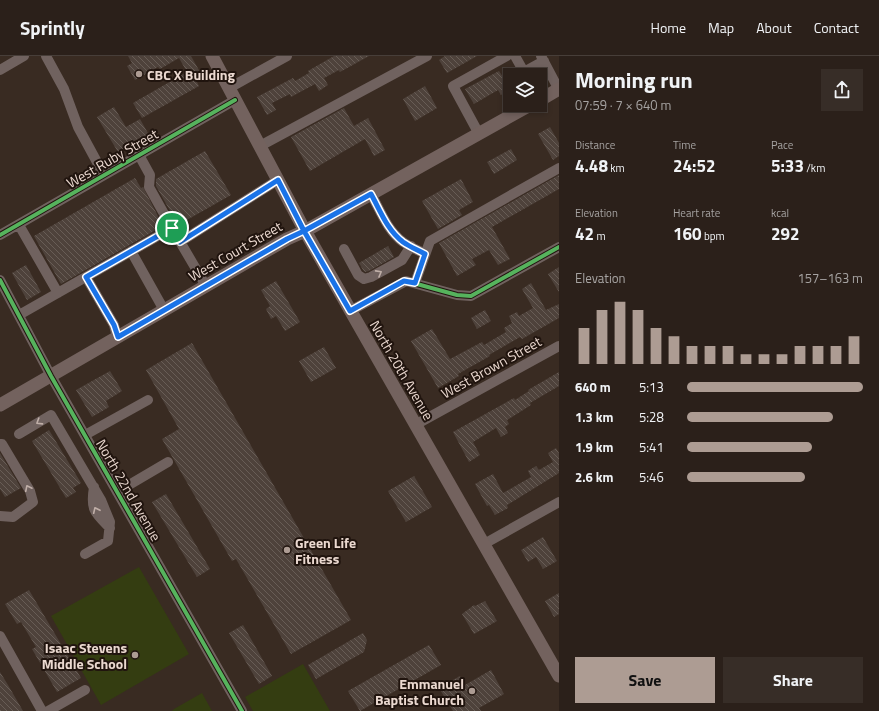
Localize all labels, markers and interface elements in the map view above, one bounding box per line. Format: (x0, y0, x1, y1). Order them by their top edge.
text: Sprintly (20, 13, 85, 42)
text: Home (651, 17, 686, 38)
text: Map (708, 17, 734, 38)
text: About (756, 17, 792, 38)
text: Contact (814, 17, 859, 38)
text: Morning run (575, 63, 693, 97)
place label: CBC X Building (147, 64, 236, 85)
map controls (503, 68, 547, 112)
button: layers (503, 68, 547, 112)
marker: CBC X Building (134, 69, 144, 79)
button: share (821, 69, 863, 111)
text: 07:59 · 7 × 640 m (575, 95, 671, 115)
street label: West Ruby Street (62, 123, 162, 193)
text: Distance (575, 137, 615, 153)
text: Time (673, 137, 696, 153)
text: Pace (771, 137, 793, 153)
text: 4.48 (575, 153, 608, 179)
text: 24:52 (673, 153, 715, 179)
text: 5:33 (771, 153, 804, 179)
text: km (608, 160, 625, 176)
text: /km (804, 160, 825, 176)
text: Elevation (575, 205, 618, 221)
text: Heart rate (673, 205, 720, 221)
text: kcal (771, 205, 789, 221)
pin (155, 211, 189, 245)
street label: West Court Street (184, 216, 286, 286)
icon: arrive (161, 217, 183, 239)
text: 42 (575, 221, 594, 247)
text: 160 (673, 221, 702, 247)
text: 292 (771, 221, 800, 247)
text: m (594, 228, 606, 244)
text: bpm (702, 228, 725, 244)
text: Elevation (575, 268, 626, 288)
text: 157–163 m (797, 268, 863, 288)
one-way arrow (375, 270, 382, 277)
street label: North 20th Avenue (365, 316, 439, 424)
street label: West Brown Street (437, 331, 545, 403)
text: 640 m (575, 377, 611, 397)
text: 5:13 (639, 377, 664, 397)
text: 1.3 km (575, 407, 613, 427)
text: 5:28 (639, 407, 664, 427)
one-way arrow (36, 417, 43, 425)
street label: North 22nd Avenue (91, 435, 167, 545)
text: 1.9 km (575, 437, 613, 457)
text: 5:41 (639, 437, 664, 457)
text: 2.6 km (575, 467, 613, 487)
text: 5:46 (639, 467, 664, 487)
one-way arrow (25, 485, 33, 493)
one-way arrow (93, 507, 101, 514)
place label: Green Life Fitness (295, 532, 356, 569)
marker: Green Life Fitness (282, 545, 292, 555)
place label: Isaac Stevens Middle School (42, 637, 127, 674)
marker: Isaac Stevens Middle School (130, 650, 140, 660)
button: Save (575, 657, 715, 703)
button: Share (723, 657, 863, 703)
place label: Emmanuel Baptist Church (375, 673, 464, 710)
marker: Emmanuel Baptist Church (467, 686, 477, 696)

